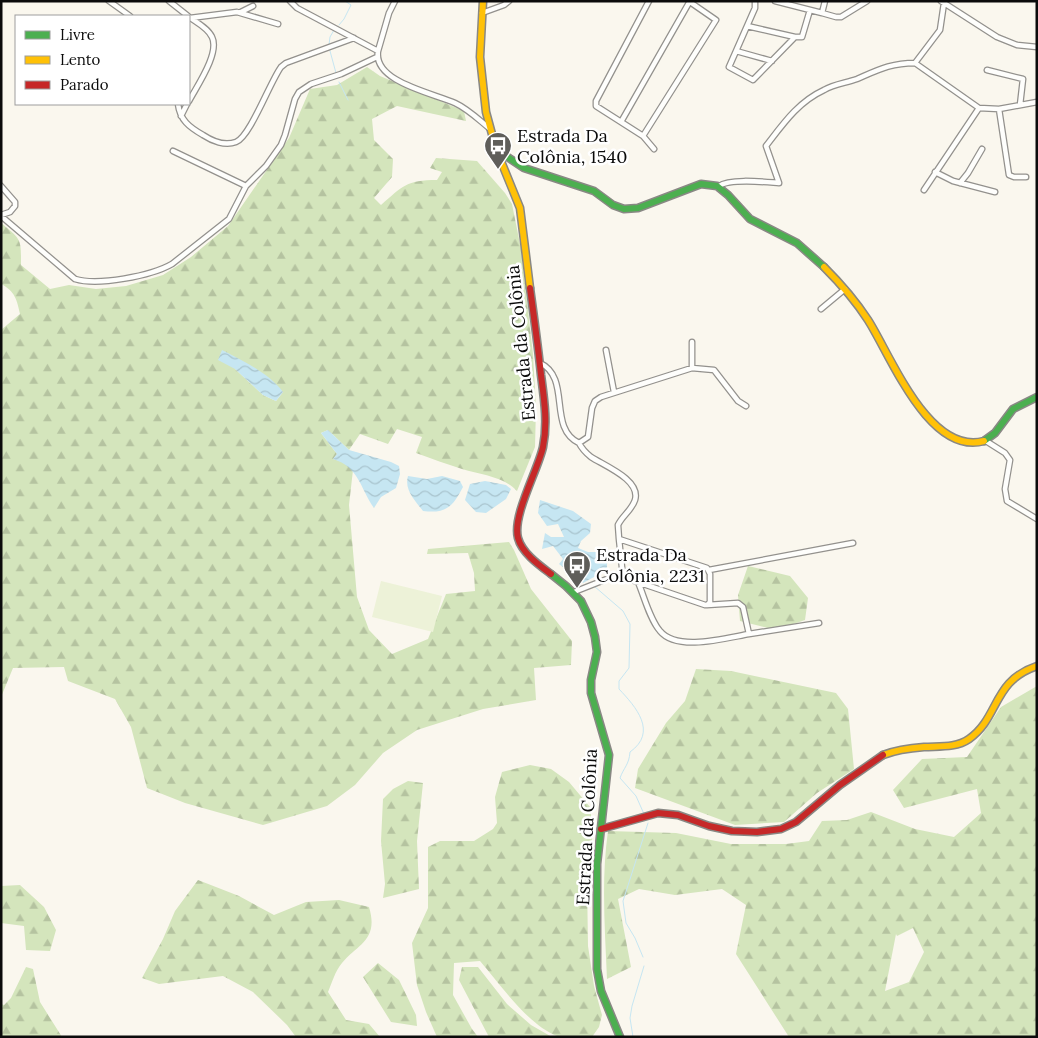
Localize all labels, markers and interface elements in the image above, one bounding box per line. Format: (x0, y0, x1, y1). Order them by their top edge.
legend (15, 15, 190, 105)
text: Livre (60, 25, 95, 44)
text: Lento (60, 50, 101, 69)
text: Parado (60, 75, 109, 94)
place label: Estrada Da Colônia, 1540 (517, 124, 627, 168)
bus stop icon: Estrada Da Colônia, 1540 (483, 131, 513, 170)
street label: Estrada da Colônia (501, 264, 540, 422)
place label: Estrada Da Colônia, 2231 (596, 543, 705, 587)
bus stop icon: Estrada Da Colônia, 2231 (562, 550, 592, 589)
street label: Estrada da Colônia (571, 748, 602, 906)

